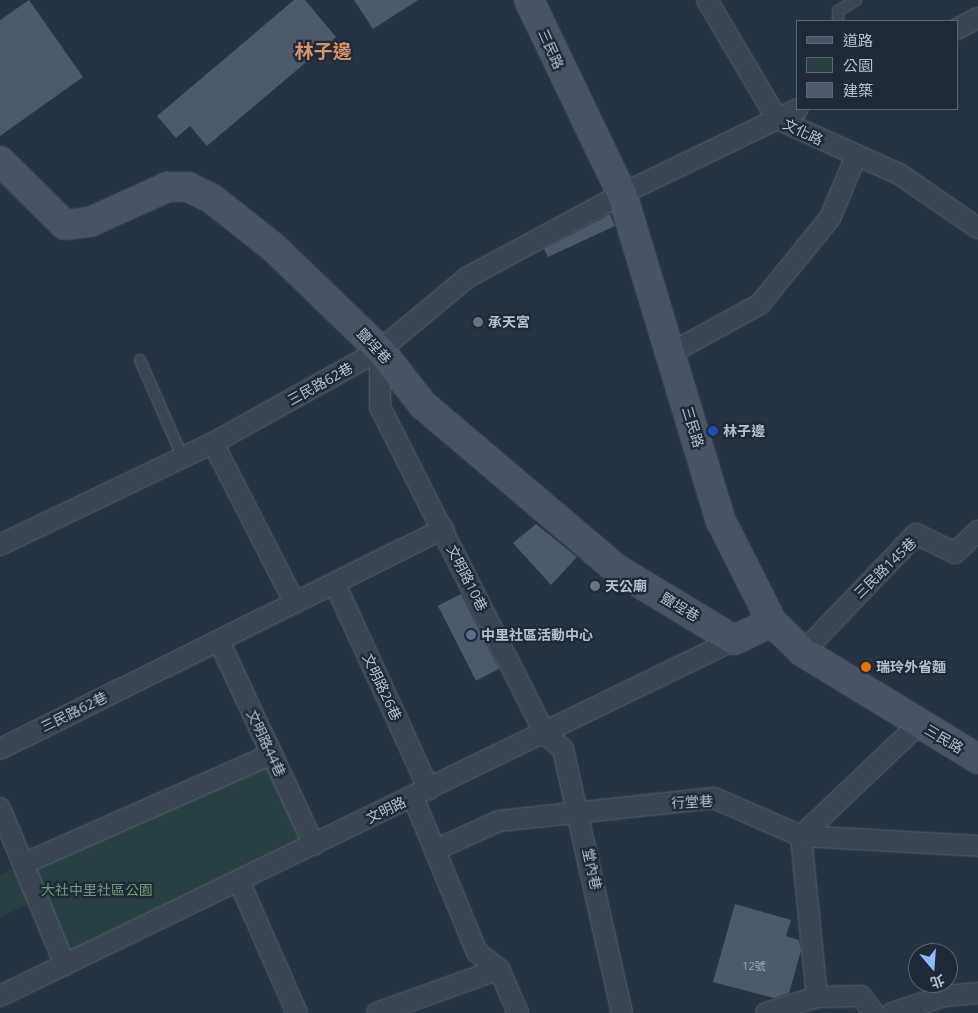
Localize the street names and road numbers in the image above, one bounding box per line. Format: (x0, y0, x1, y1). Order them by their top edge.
street label: 三民路 (535, 26, 567, 72)
street label: 文化路 (780, 116, 826, 148)
street label: 鹽埕巷 (354, 325, 394, 367)
street label: 三民路62巷 (284, 359, 356, 409)
street label: 三民路 (679, 404, 707, 450)
street label: 三民路145巷 (850, 534, 920, 602)
street label: 文明路10巷 (443, 542, 491, 614)
street label: 鹽埕巷 (658, 589, 702, 625)
street label: 文明路26巷 (359, 651, 405, 723)
street label: 三民路62巷 (38, 689, 110, 735)
street label: 文明路44巷 (243, 707, 289, 779)
street label: 三民路 (922, 721, 966, 757)
street label: 文明路 (363, 793, 409, 827)
street label: 行堂巷 (671, 793, 713, 811)
street label: 堂內巷 (579, 847, 605, 891)

